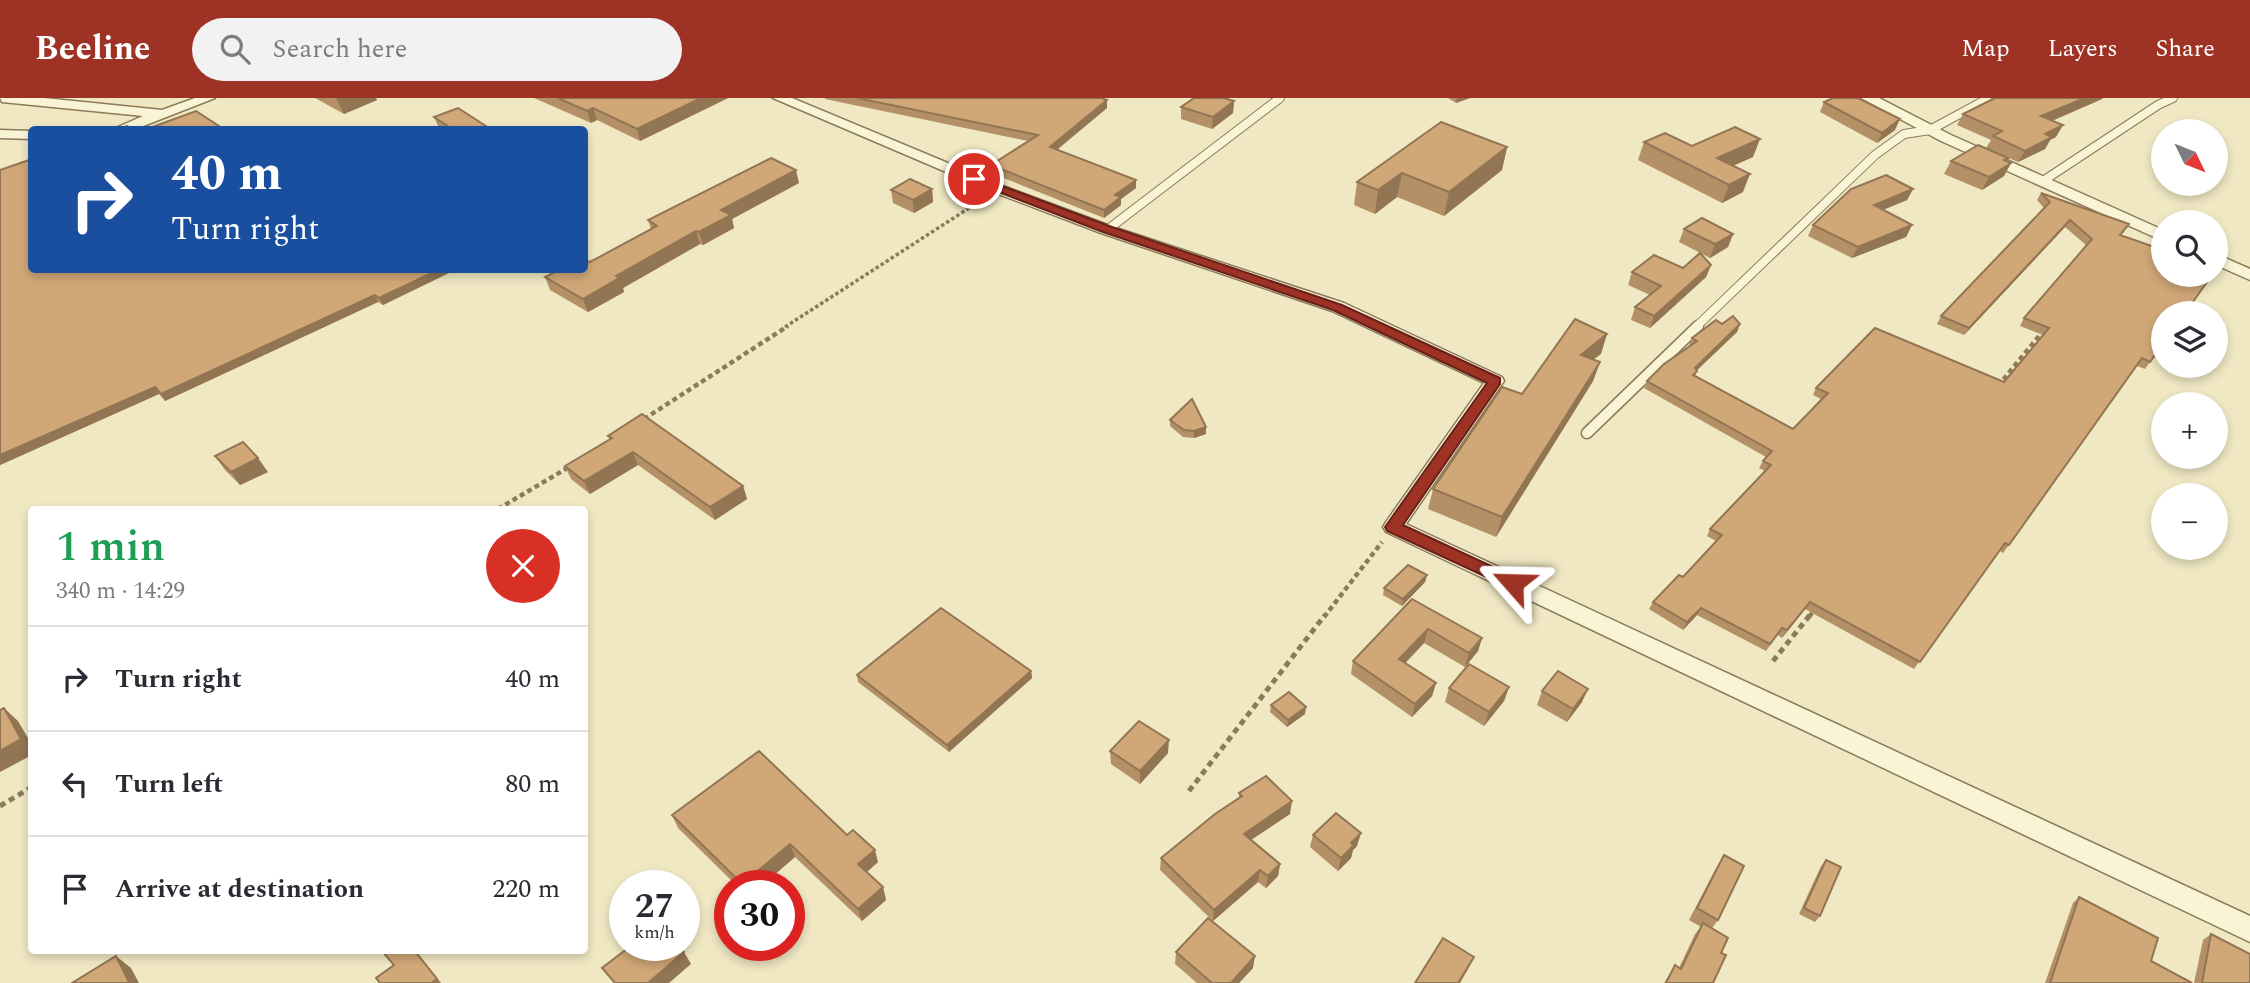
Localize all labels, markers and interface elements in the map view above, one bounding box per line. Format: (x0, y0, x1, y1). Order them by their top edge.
search box (192, 18, 682, 81)
text: Beeline (35, 24, 150, 74)
text: Search here (272, 29, 407, 69)
icon: search (216, 30, 254, 68)
text: Map (1961, 31, 2010, 67)
text: Layers (2048, 31, 2118, 67)
text: Share (2156, 31, 2215, 67)
north arrow (2151, 119, 2228, 196)
map controls (2151, 119, 2228, 560)
text: 40 m (171, 137, 282, 212)
pin (944, 149, 1004, 209)
icon: right (56, 154, 147, 245)
icon: arrive (955, 160, 993, 198)
text: Turn right (171, 205, 319, 254)
button: search (2151, 210, 2228, 287)
button: layers (2151, 301, 2228, 378)
button: + (2151, 392, 2228, 469)
button: − (2151, 483, 2228, 560)
text: 1 min (56, 516, 165, 579)
button: close (486, 529, 560, 603)
position arrow (1476, 546, 1550, 620)
text: 340 m · 14:29 (56, 574, 185, 609)
text: Turn right (115, 659, 242, 699)
text: 40 m (505, 659, 560, 699)
icon: right (56, 660, 94, 698)
text: Turn left (115, 764, 223, 804)
text: 80 m (505, 764, 560, 804)
icon: left (56, 765, 94, 803)
text: Arrive at destination (115, 869, 364, 909)
text: 220 m (492, 869, 560, 909)
icon: arrive (56, 870, 94, 908)
speed limit sign: 30 (714, 870, 805, 961)
text: 27 (635, 880, 674, 933)
text: km/h (634, 919, 675, 946)

